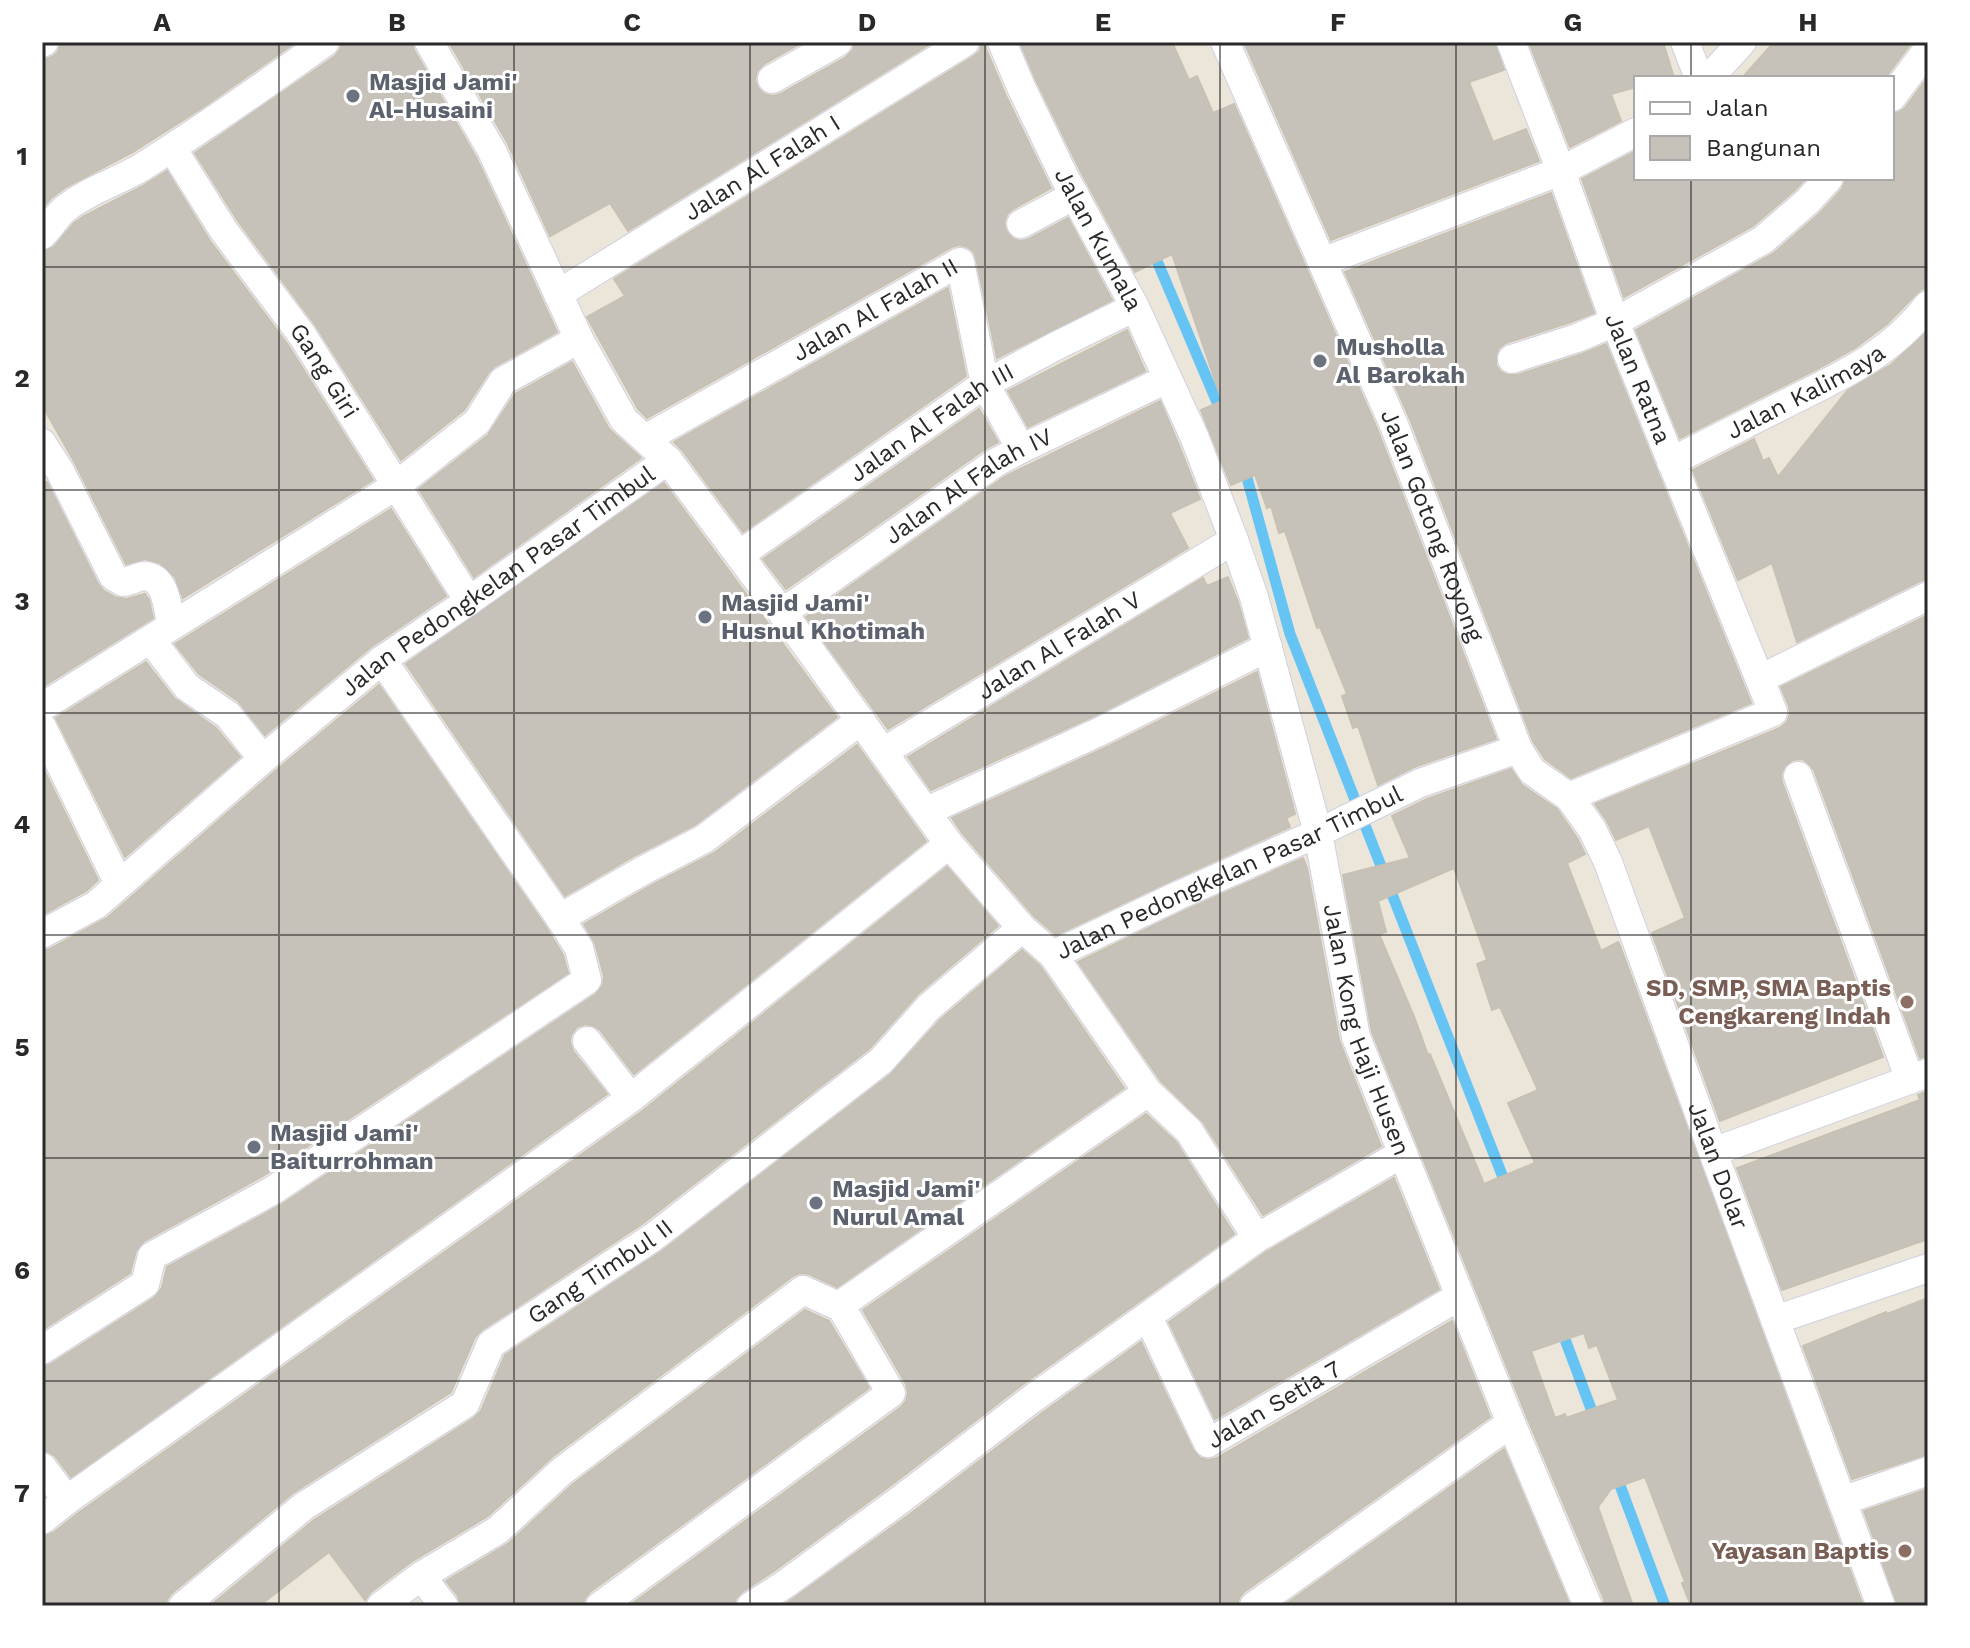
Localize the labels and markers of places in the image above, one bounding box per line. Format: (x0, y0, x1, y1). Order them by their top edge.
place label: Masjid Jami' Al-Husaini (369, 68, 517, 124)
marker: Masjid Jami' Al-Husaini (344, 87, 362, 105)
place label: Musholla Al Barokah (1336, 333, 1465, 389)
marker: Musholla Al Barokah (1311, 352, 1329, 370)
place label: Masjid Jami' Husnul Khotimah (721, 589, 925, 645)
marker: Masjid Jami' Husnul Khotimah (696, 608, 714, 626)
place label: SD, SMP, SMA Baptis Cengkareng Indah (1646, 974, 1891, 1030)
marker: SD, SMP, SMA Baptis Cengkareng Indah (1898, 993, 1916, 1011)
place label: Masjid Jami' Baiturrohman (270, 1119, 434, 1175)
marker: Masjid Jami' Baiturrohman (245, 1138, 263, 1156)
place label: Masjid Jami' Nurul Amal (832, 1175, 980, 1231)
marker: Masjid Jami' Nurul Amal (807, 1194, 825, 1212)
place label: Yayasan Baptis (1711, 1537, 1889, 1565)
marker: Yayasan Baptis (1896, 1542, 1914, 1560)

